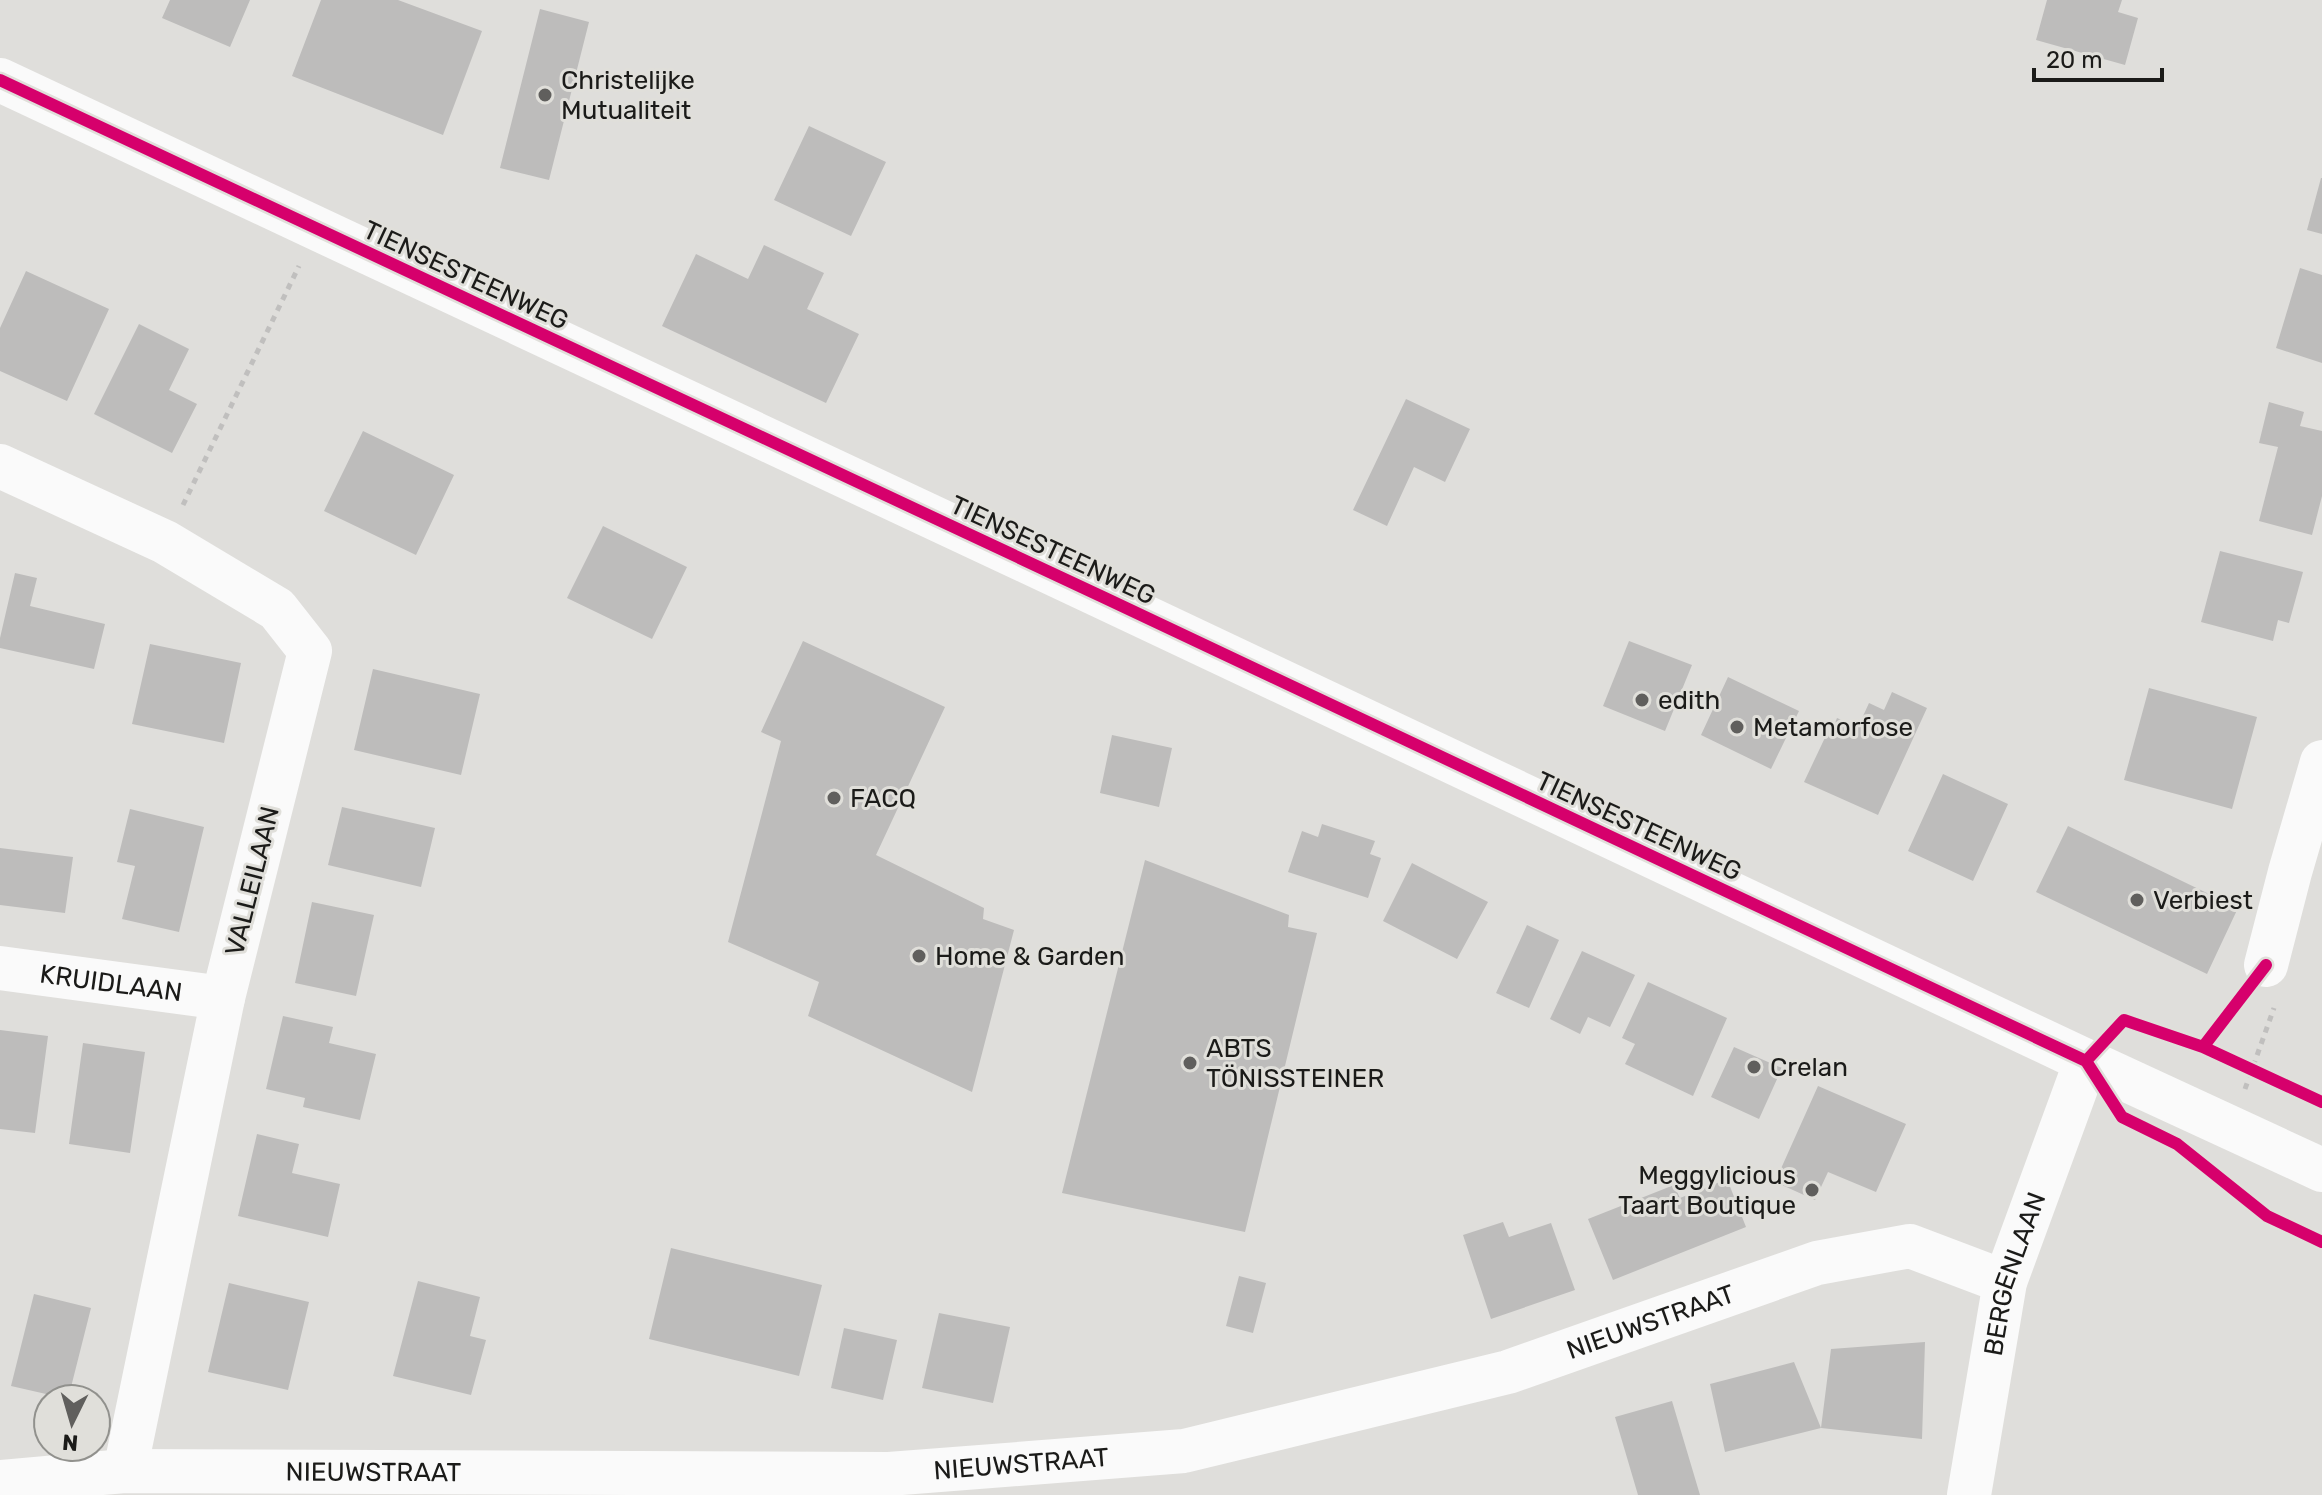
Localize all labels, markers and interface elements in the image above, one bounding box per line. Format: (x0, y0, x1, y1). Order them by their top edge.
scale bar (2034, 32, 2162, 82)
text: 20 m (2046, 46, 2103, 74)
place label: Christelijke Mutualiteit (561, 65, 695, 126)
marker: Christelijke Mutualiteit (536, 86, 554, 104)
street label: TIENSESTEENWEG (358, 214, 573, 337)
street label: TIENSESTEENWEG (945, 489, 1160, 612)
place label: edith (1658, 685, 1720, 716)
marker: edith (1633, 691, 1651, 709)
place label: Metamorfose (1753, 712, 1913, 743)
marker: Metamorfose (1728, 718, 1746, 736)
street label: TIENSESTEENWEG (1531, 765, 1746, 888)
place label: FACQ (850, 783, 916, 814)
marker: FACQ (825, 789, 843, 807)
street label: VALLEILAAN (219, 803, 286, 959)
place label: Verbiest (2153, 885, 2253, 916)
marker: Verbiest (2128, 891, 2146, 909)
place label: Home & Garden (935, 941, 1124, 972)
marker: Home & Garden (910, 947, 928, 965)
street label: KRUIDLAAN (38, 959, 184, 1008)
place label: ABTS TÖNISSTEINER (1206, 1033, 1384, 1094)
place label: Crelan (1770, 1052, 1848, 1083)
marker: ABTS TÖNISSTEINER (1181, 1054, 1199, 1072)
marker: Crelan (1745, 1058, 1763, 1076)
place label: Meggylicious Taart Boutique (1618, 1160, 1796, 1221)
marker: Meggylicious Taart Boutique (1803, 1181, 1821, 1199)
street label: BERGENLAAN (1978, 1188, 2053, 1358)
street label: NIEUWSTRAAT (1563, 1278, 1739, 1366)
north arrow (32, 1383, 112, 1463)
text: N (61, 1428, 79, 1457)
street label: NIEUWSTRAAT (932, 1442, 1110, 1486)
street label: NIEUWSTRAAT (286, 1457, 461, 1488)

